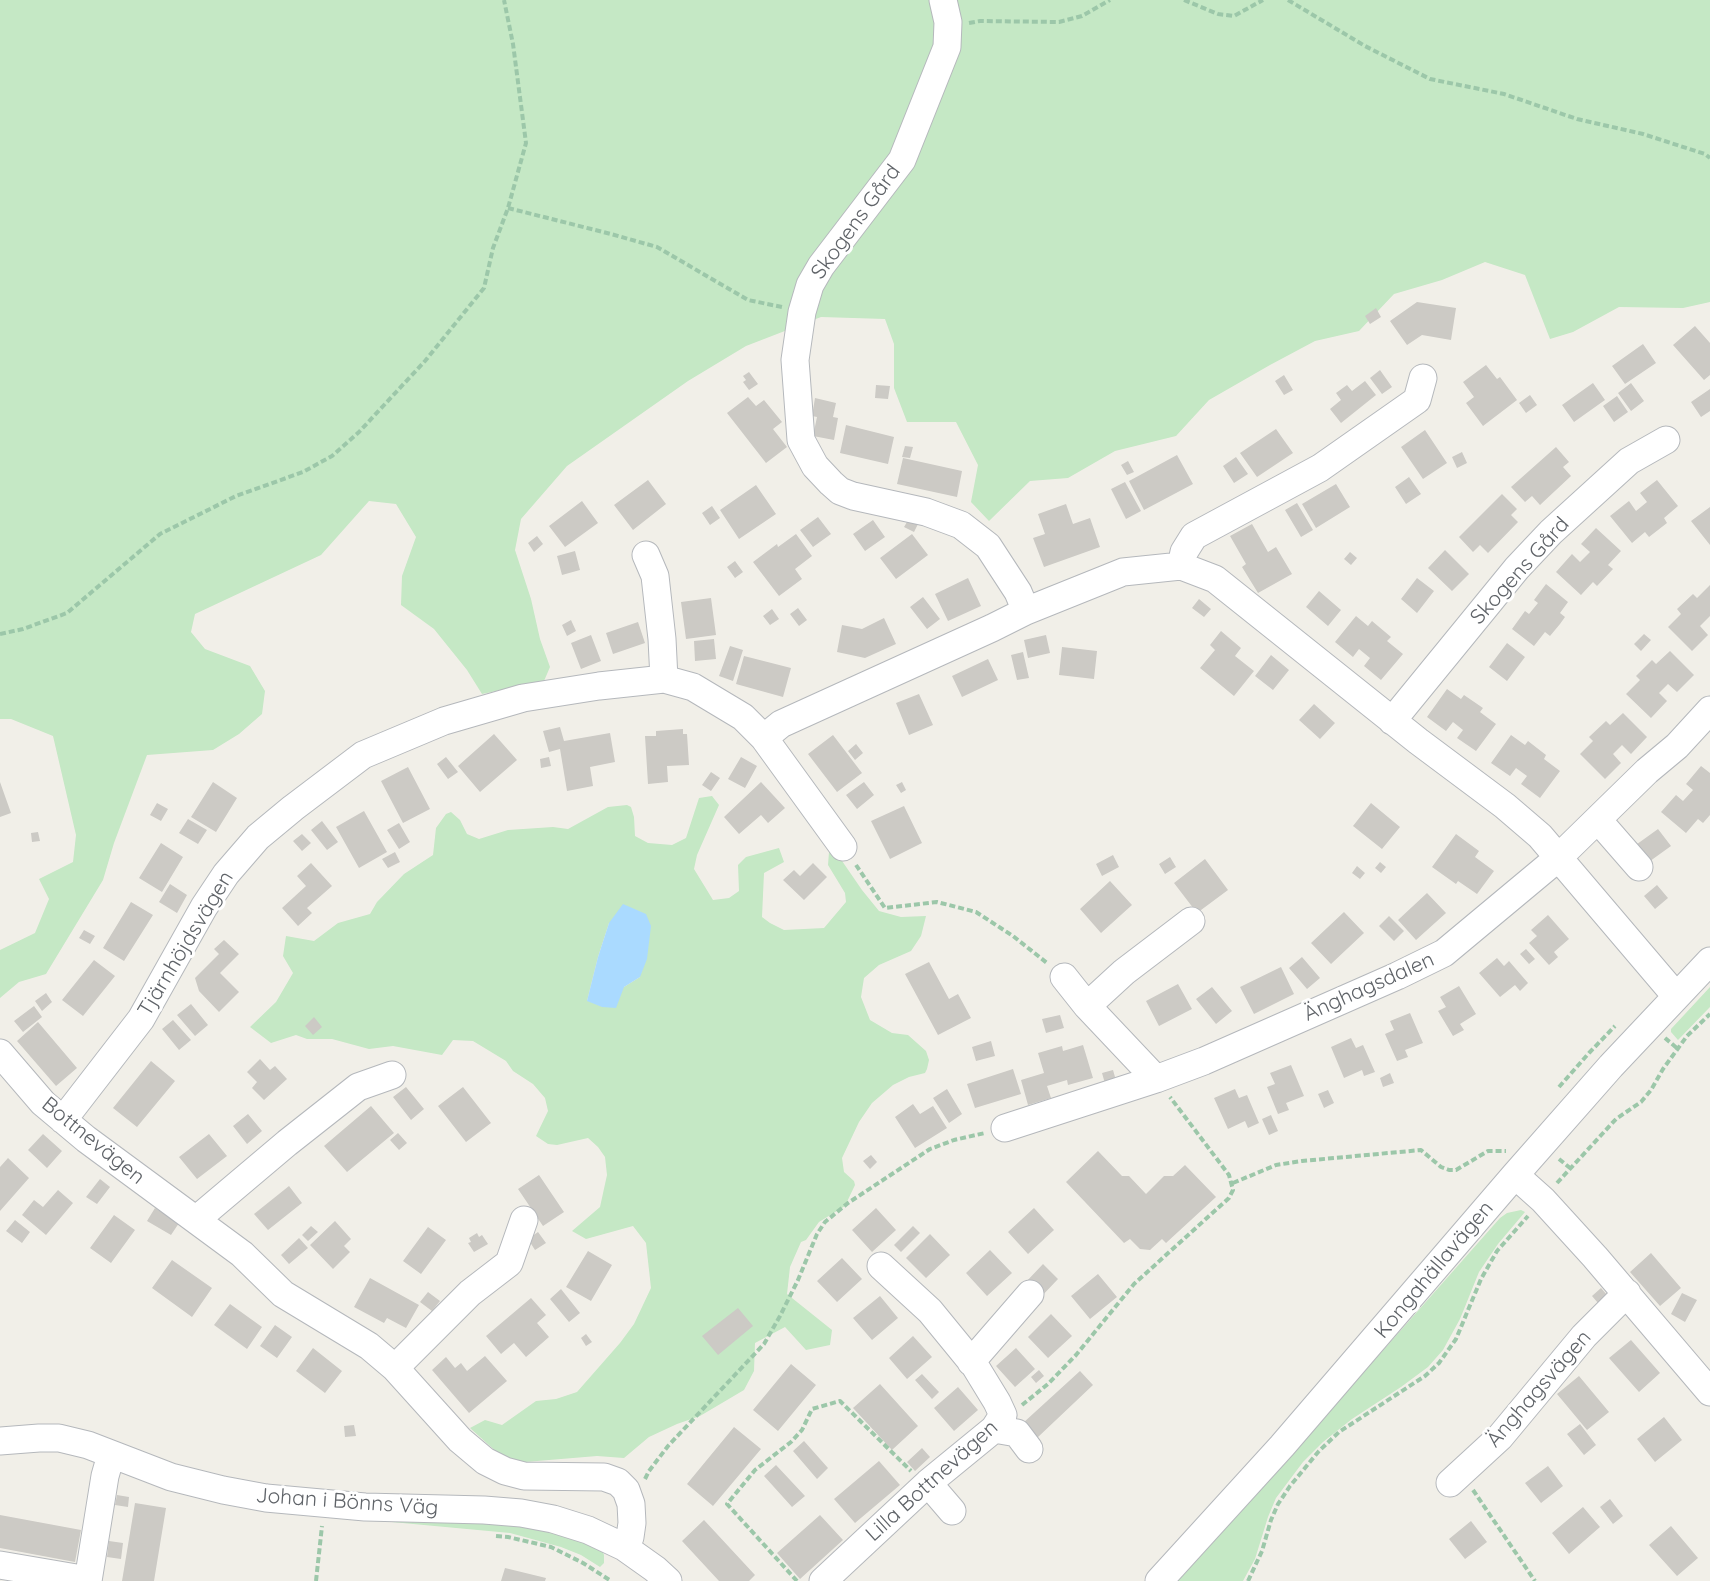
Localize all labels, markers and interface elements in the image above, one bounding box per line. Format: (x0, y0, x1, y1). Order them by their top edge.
street label: Skogens Gård (806, 160, 906, 284)
street label: Skogens Gård (1465, 512, 1575, 630)
street label: Tjärnhöjdsvägen (133, 867, 239, 1021)
street label: Änghagsdalen (1300, 947, 1438, 1027)
street label: Bottnevägen (37, 1092, 149, 1190)
street label: Kongahällavägen (1369, 1196, 1499, 1344)
street label: Änghagsvägen (1481, 1325, 1597, 1453)
street label: Lilla Bottnevägen (861, 1415, 1003, 1547)
street label: Johan i Bönns Väg (255, 1483, 439, 1521)

